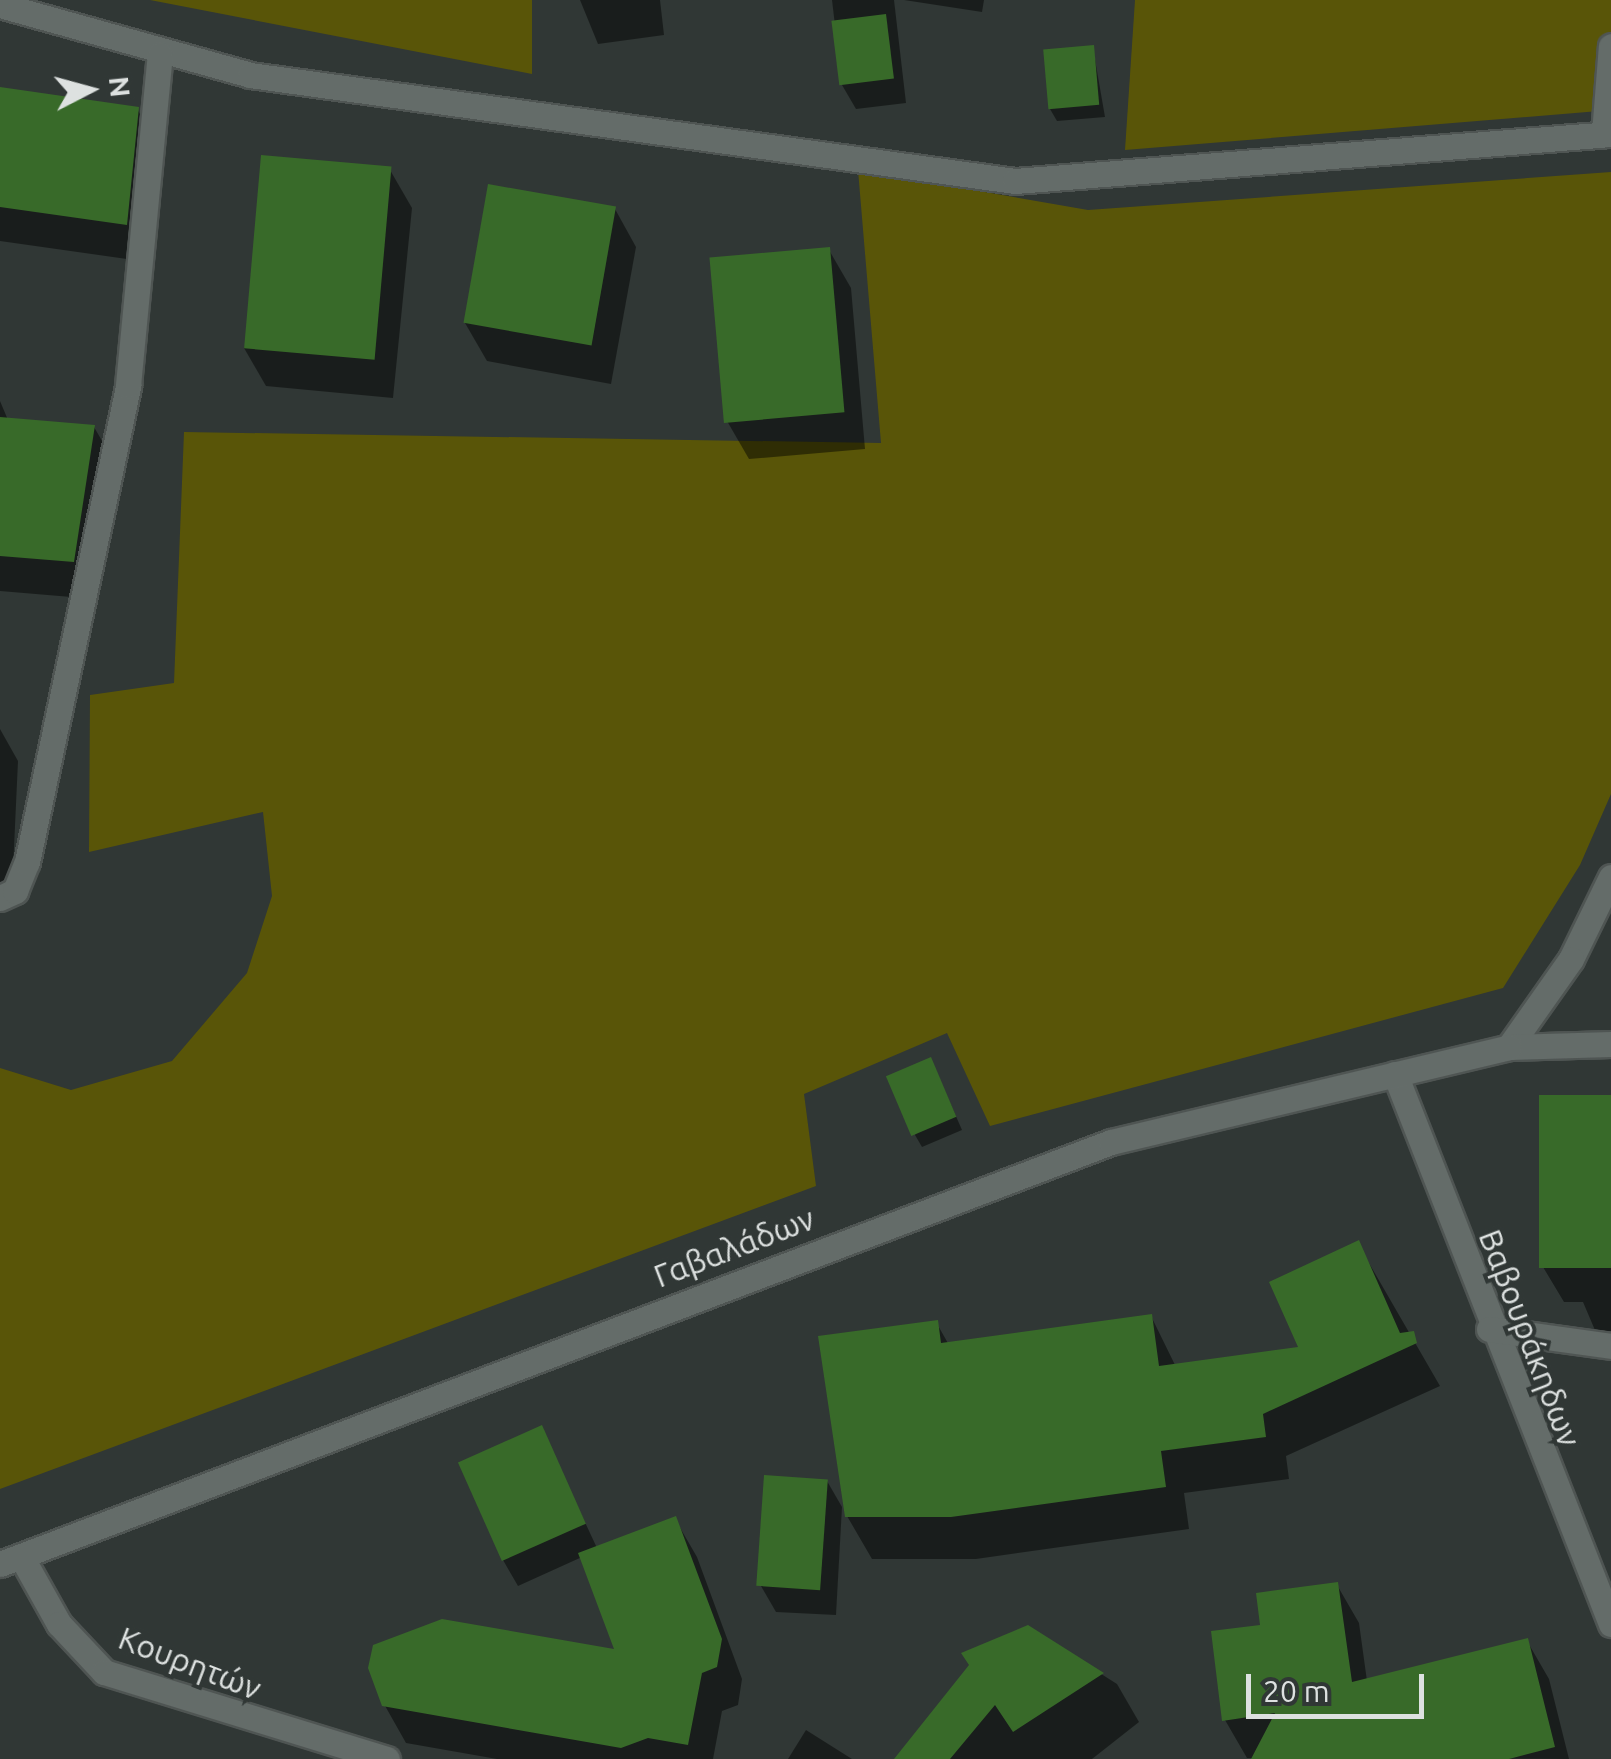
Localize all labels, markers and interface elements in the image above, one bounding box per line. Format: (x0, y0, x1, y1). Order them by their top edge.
north arrow (40, 40, 140, 140)
text: N (104, 75, 137, 99)
street label: Γαβαλάδων (648, 1199, 820, 1295)
street label: Βαβουράκηδων (1471, 1224, 1589, 1452)
street label: Κουρητών (113, 1618, 267, 1708)
scale bar (1251, 1654, 1428, 1716)
text: 20 m (1263, 1674, 1330, 1708)

